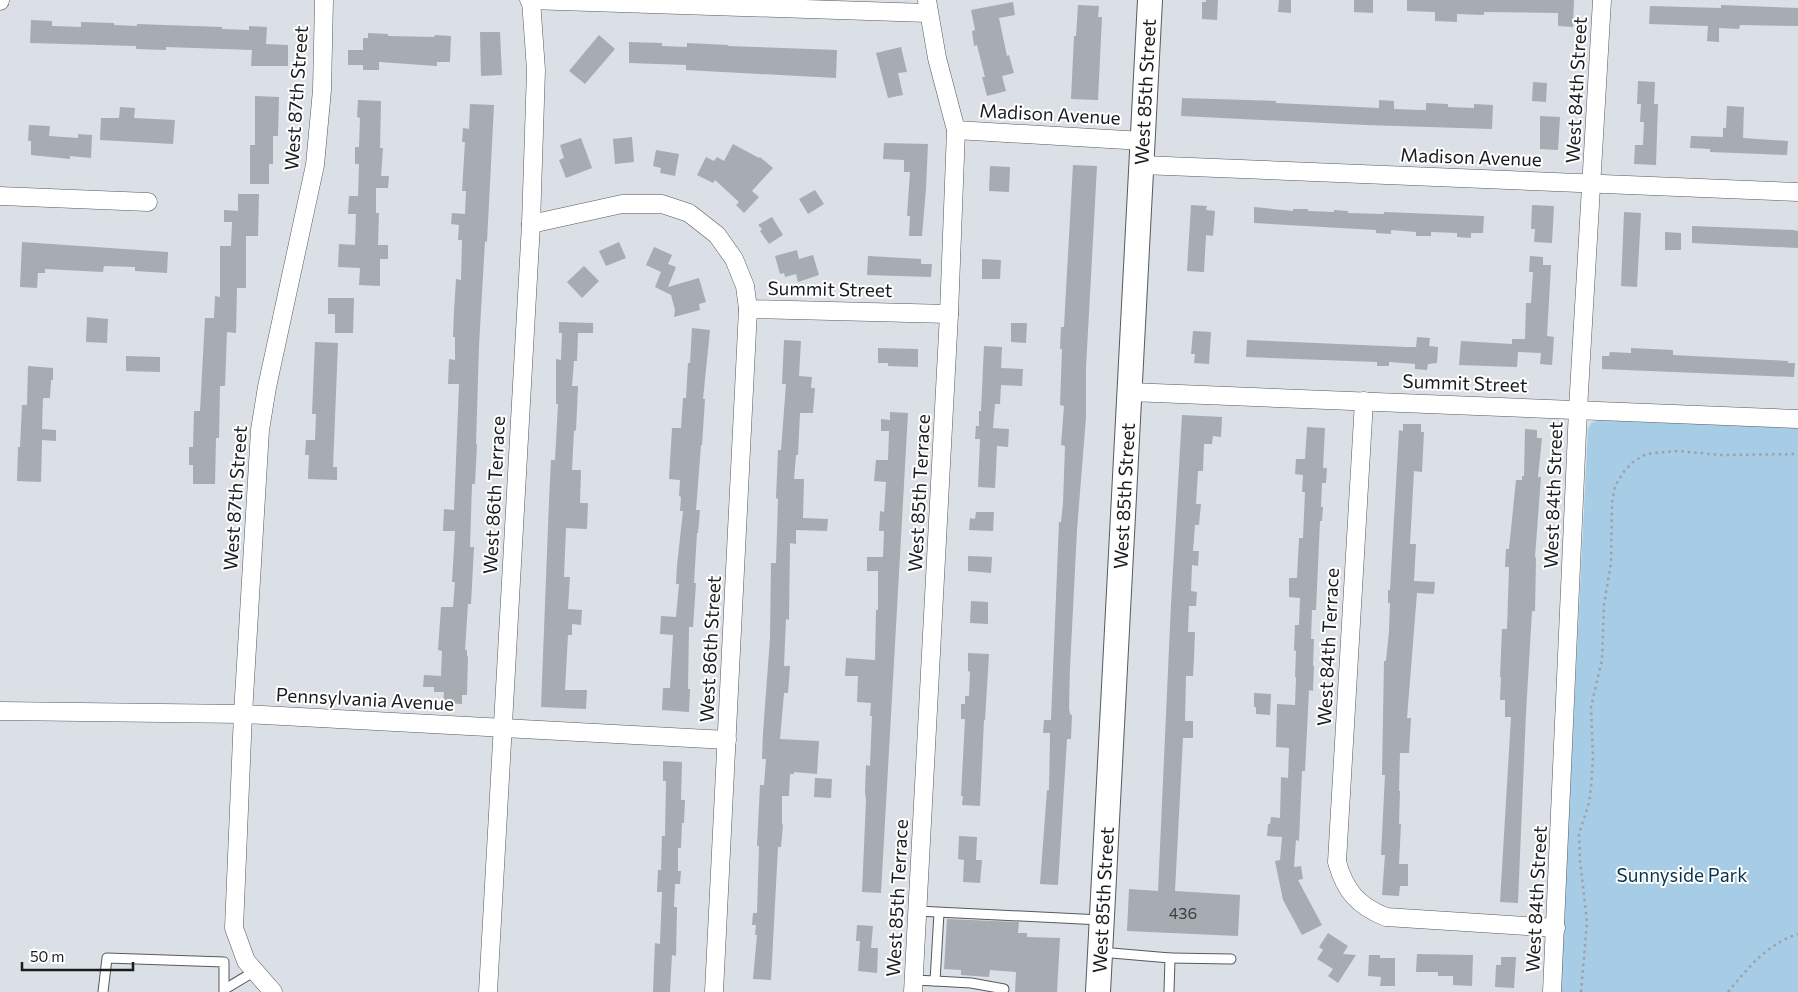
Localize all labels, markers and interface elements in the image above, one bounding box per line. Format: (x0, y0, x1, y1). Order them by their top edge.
street label: West 84th Street (1560, 16, 1591, 164)
street label: West 85th Street (1129, 18, 1160, 166)
street label: West 87th Street (279, 24, 312, 171)
street label: Madison Avenue (979, 98, 1121, 129)
street label: Madison Avenue (1400, 143, 1542, 170)
street label: Summit Street (767, 276, 893, 301)
street label: Summit Street (1402, 369, 1528, 396)
street label: West 85th Terrace (903, 414, 934, 572)
street label: West 86th Terrace (478, 415, 509, 575)
street label: West 84th Street (1538, 421, 1567, 569)
street label: West 85th Street (1108, 422, 1139, 570)
street label: West 87th Street (218, 424, 251, 571)
street label: West 84th Terrace (1312, 567, 1343, 727)
street label: West 86th Street (694, 575, 725, 723)
street label: Pennsylvania Avenue (275, 682, 455, 715)
street label: West 85th Terrace (881, 819, 912, 977)
street label: West 84th Street (1520, 825, 1551, 973)
street label: West 85th Street (1087, 826, 1118, 974)
park label: Sunnyside Park (1617, 863, 1747, 886)
house number: 436 (1169, 903, 1197, 922)
scale bar (22, 940, 134, 972)
text: 50 m (30, 947, 64, 965)

